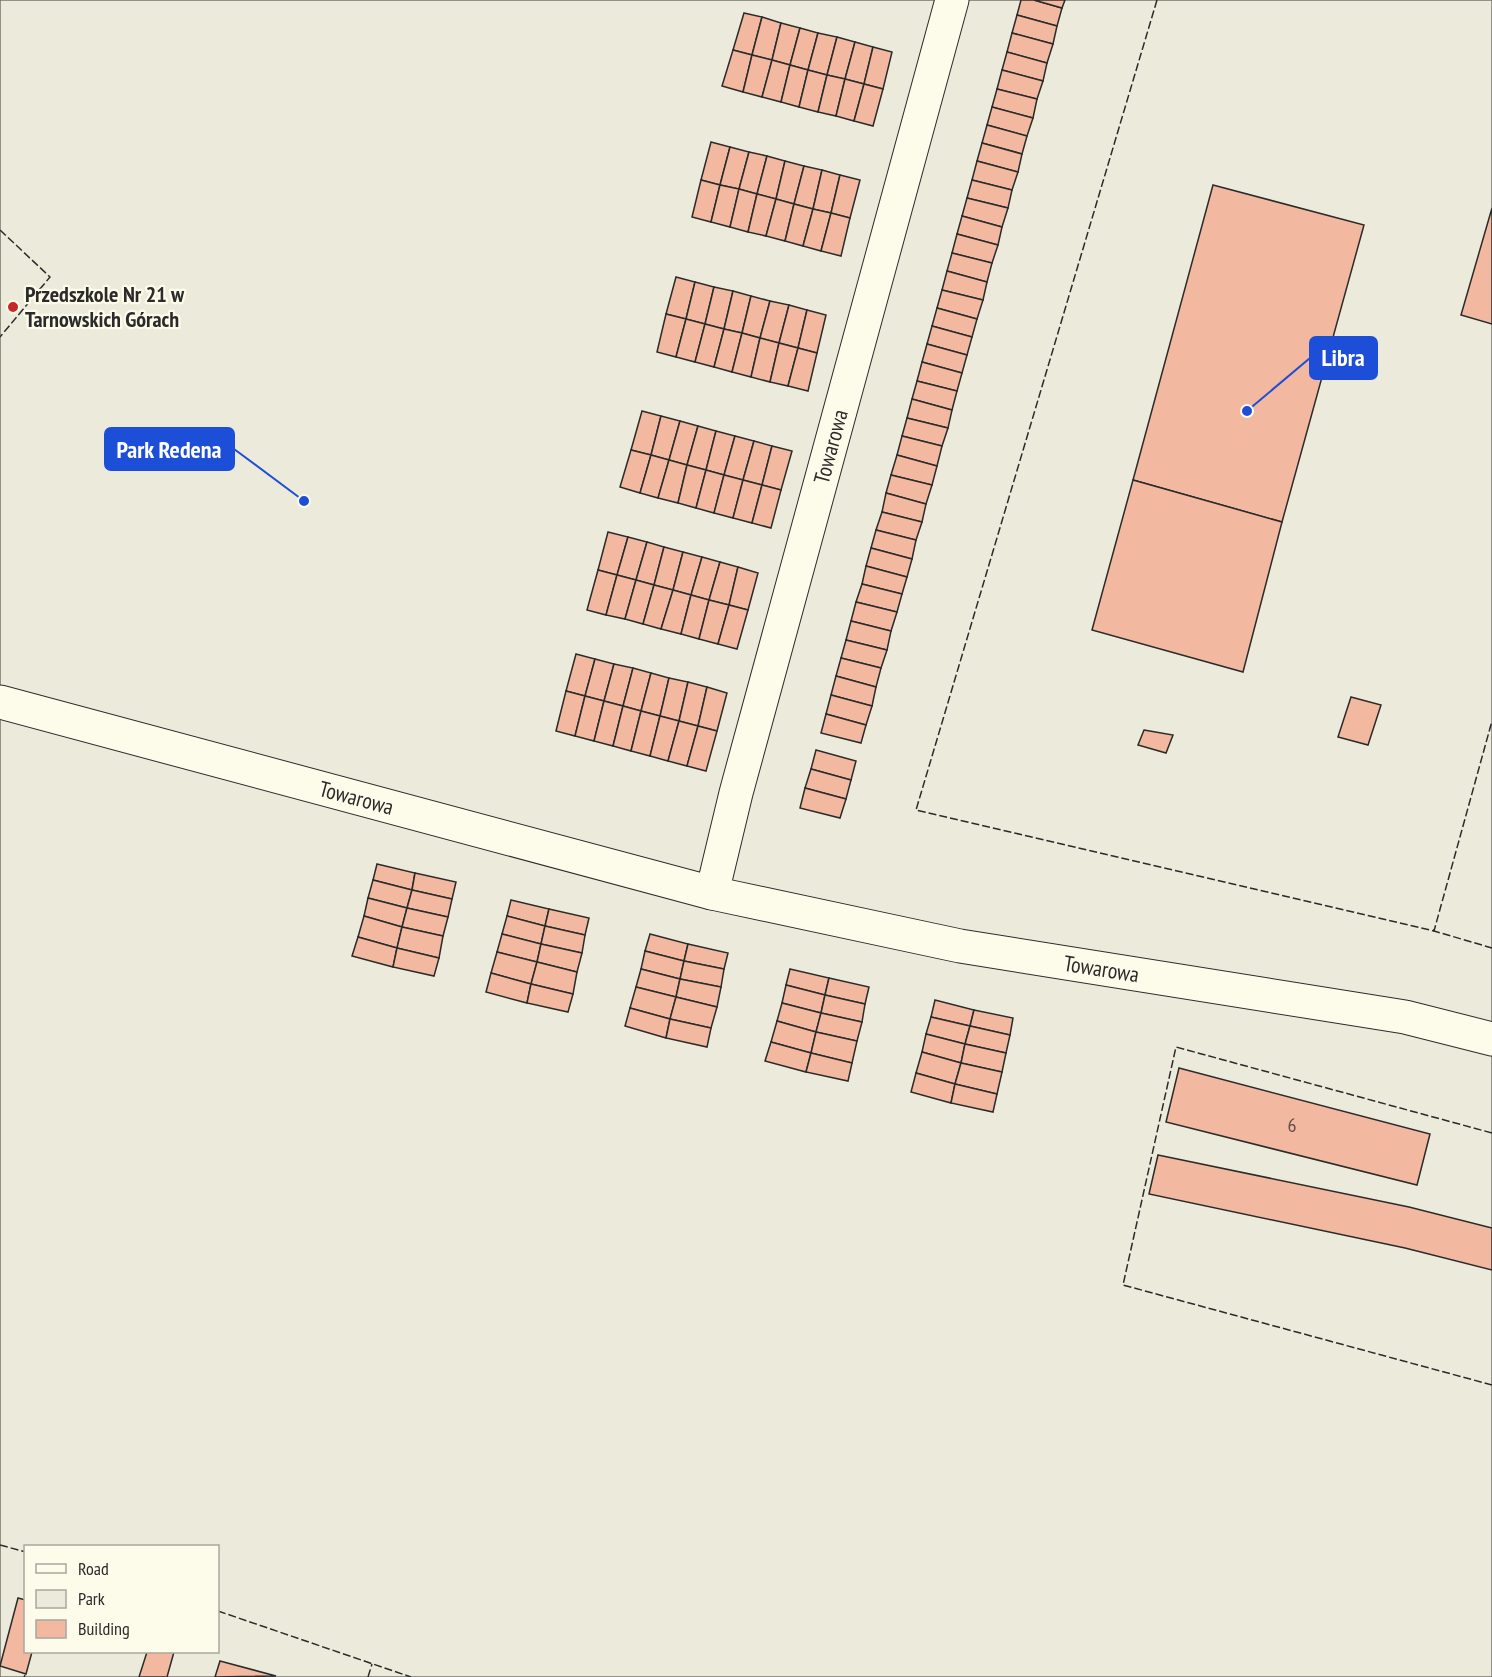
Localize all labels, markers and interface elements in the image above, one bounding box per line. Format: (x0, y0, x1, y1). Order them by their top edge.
place label: Przedszkole Nr 21 w Tarnowskich Górach (25, 280, 185, 333)
marker: Przedszkole Nr 21 w Tarnowskich Górach (6, 300, 20, 314)
callout: Libra (1310, 337, 1377, 379)
text: Libra (1321, 342, 1365, 373)
street label: Towarowa (807, 406, 854, 487)
callout: Park Redena (105, 428, 234, 470)
text: Park Redena (116, 434, 222, 465)
street label: Towarowa (316, 774, 397, 821)
street label: Towarowa (1062, 949, 1141, 988)
house number: 6 (1288, 1112, 1297, 1138)
legend (24, 1545, 219, 1653)
text: Road (78, 1557, 109, 1580)
text: Park (78, 1587, 105, 1610)
text: Building (78, 1617, 130, 1640)

